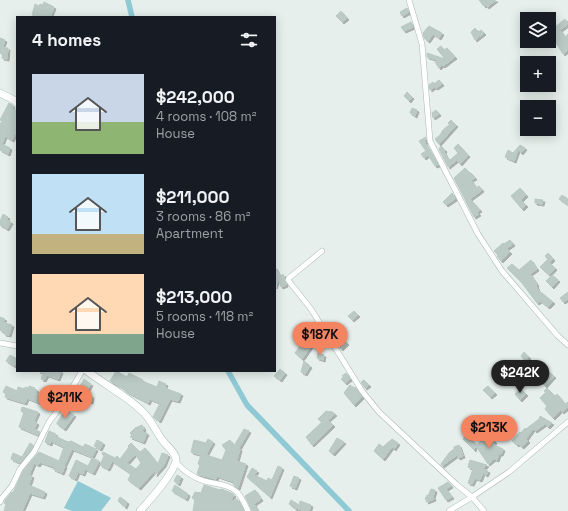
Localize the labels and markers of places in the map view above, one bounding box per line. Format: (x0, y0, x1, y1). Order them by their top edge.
pin: $187K (292, 322, 348, 356)
pin: $242K (492, 360, 548, 394)
pin: $211K (37, 385, 93, 419)
pin: $213K (461, 415, 517, 449)

